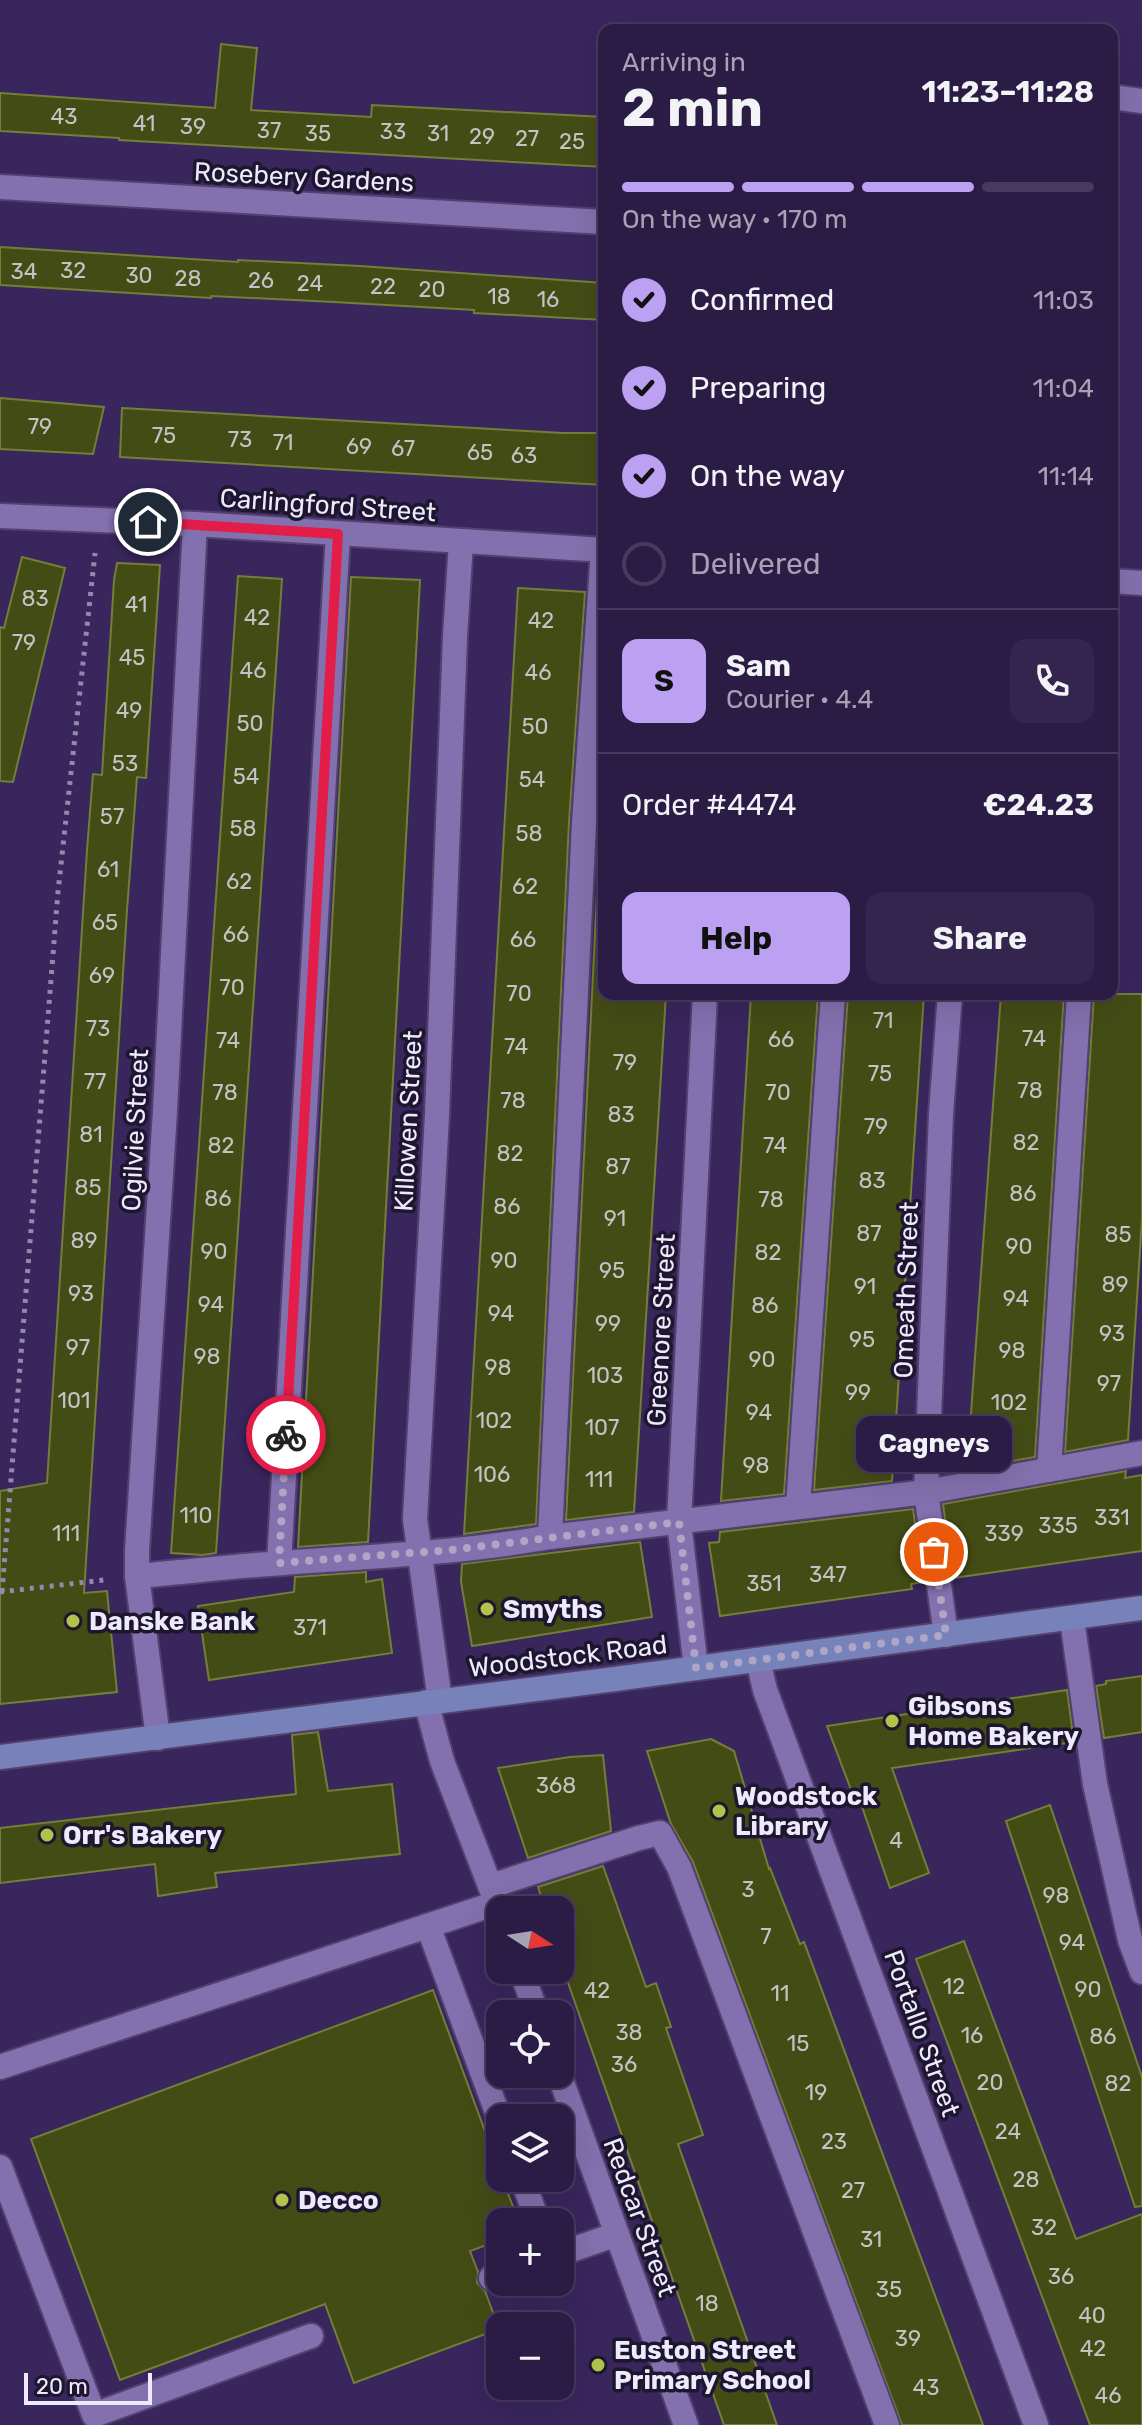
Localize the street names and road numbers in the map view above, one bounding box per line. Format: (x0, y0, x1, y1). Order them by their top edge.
street label: Rosebery Gardens (193, 156, 415, 199)
street label: Carlingford Street (219, 482, 437, 529)
street label: Killowen Street (388, 1030, 429, 1212)
street label: Ogilvie Street (116, 1048, 155, 1212)
street label: Omeath Street (888, 1201, 925, 1379)
street label: Greenore Street (641, 1233, 682, 1427)
street label: Woodstock Road (467, 1629, 669, 1684)
street label: Portallo Street (877, 1946, 966, 2121)
street label: Redcar Street (597, 2134, 683, 2301)

